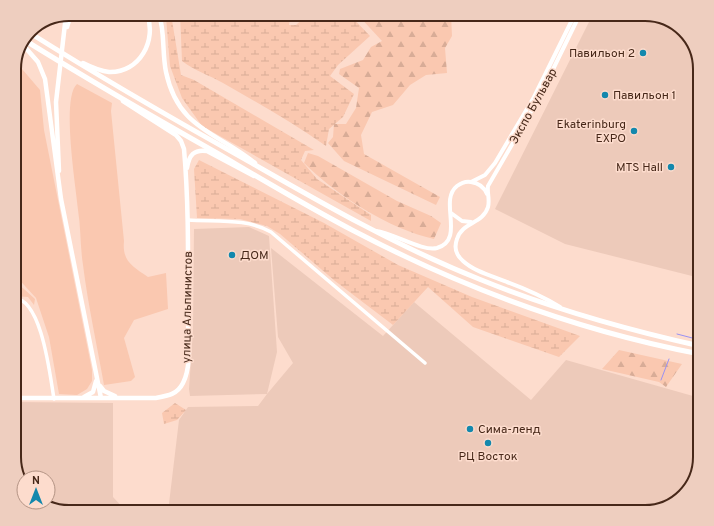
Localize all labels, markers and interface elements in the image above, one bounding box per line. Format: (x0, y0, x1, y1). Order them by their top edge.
place label: Павильон 2 (569, 46, 635, 62)
marker: Павильон 2 (638, 48, 648, 58)
street label: Экспо Бульвар (506, 66, 561, 147)
place label: Павильон 1 (613, 88, 676, 104)
marker: Павильон 1 (600, 90, 610, 100)
place label: Ekaterinburg EXPO (556, 117, 626, 147)
marker: Ekaterinburg EXPO (629, 126, 639, 136)
place label: MTS Hall (616, 160, 663, 176)
marker: MTS Hall (666, 162, 676, 172)
place label: ДОМ (240, 248, 269, 264)
marker: ДОМ (227, 250, 237, 260)
street label: улица Альпинистов (179, 251, 197, 363)
place label: Сима-ленд (478, 422, 541, 438)
marker: Сима-ленд (465, 424, 475, 434)
marker: РЦ Восток (483, 438, 493, 448)
place label: РЦ Восток (458, 449, 518, 465)
north arrow (16, 470, 56, 510)
text: N (32, 474, 40, 488)

